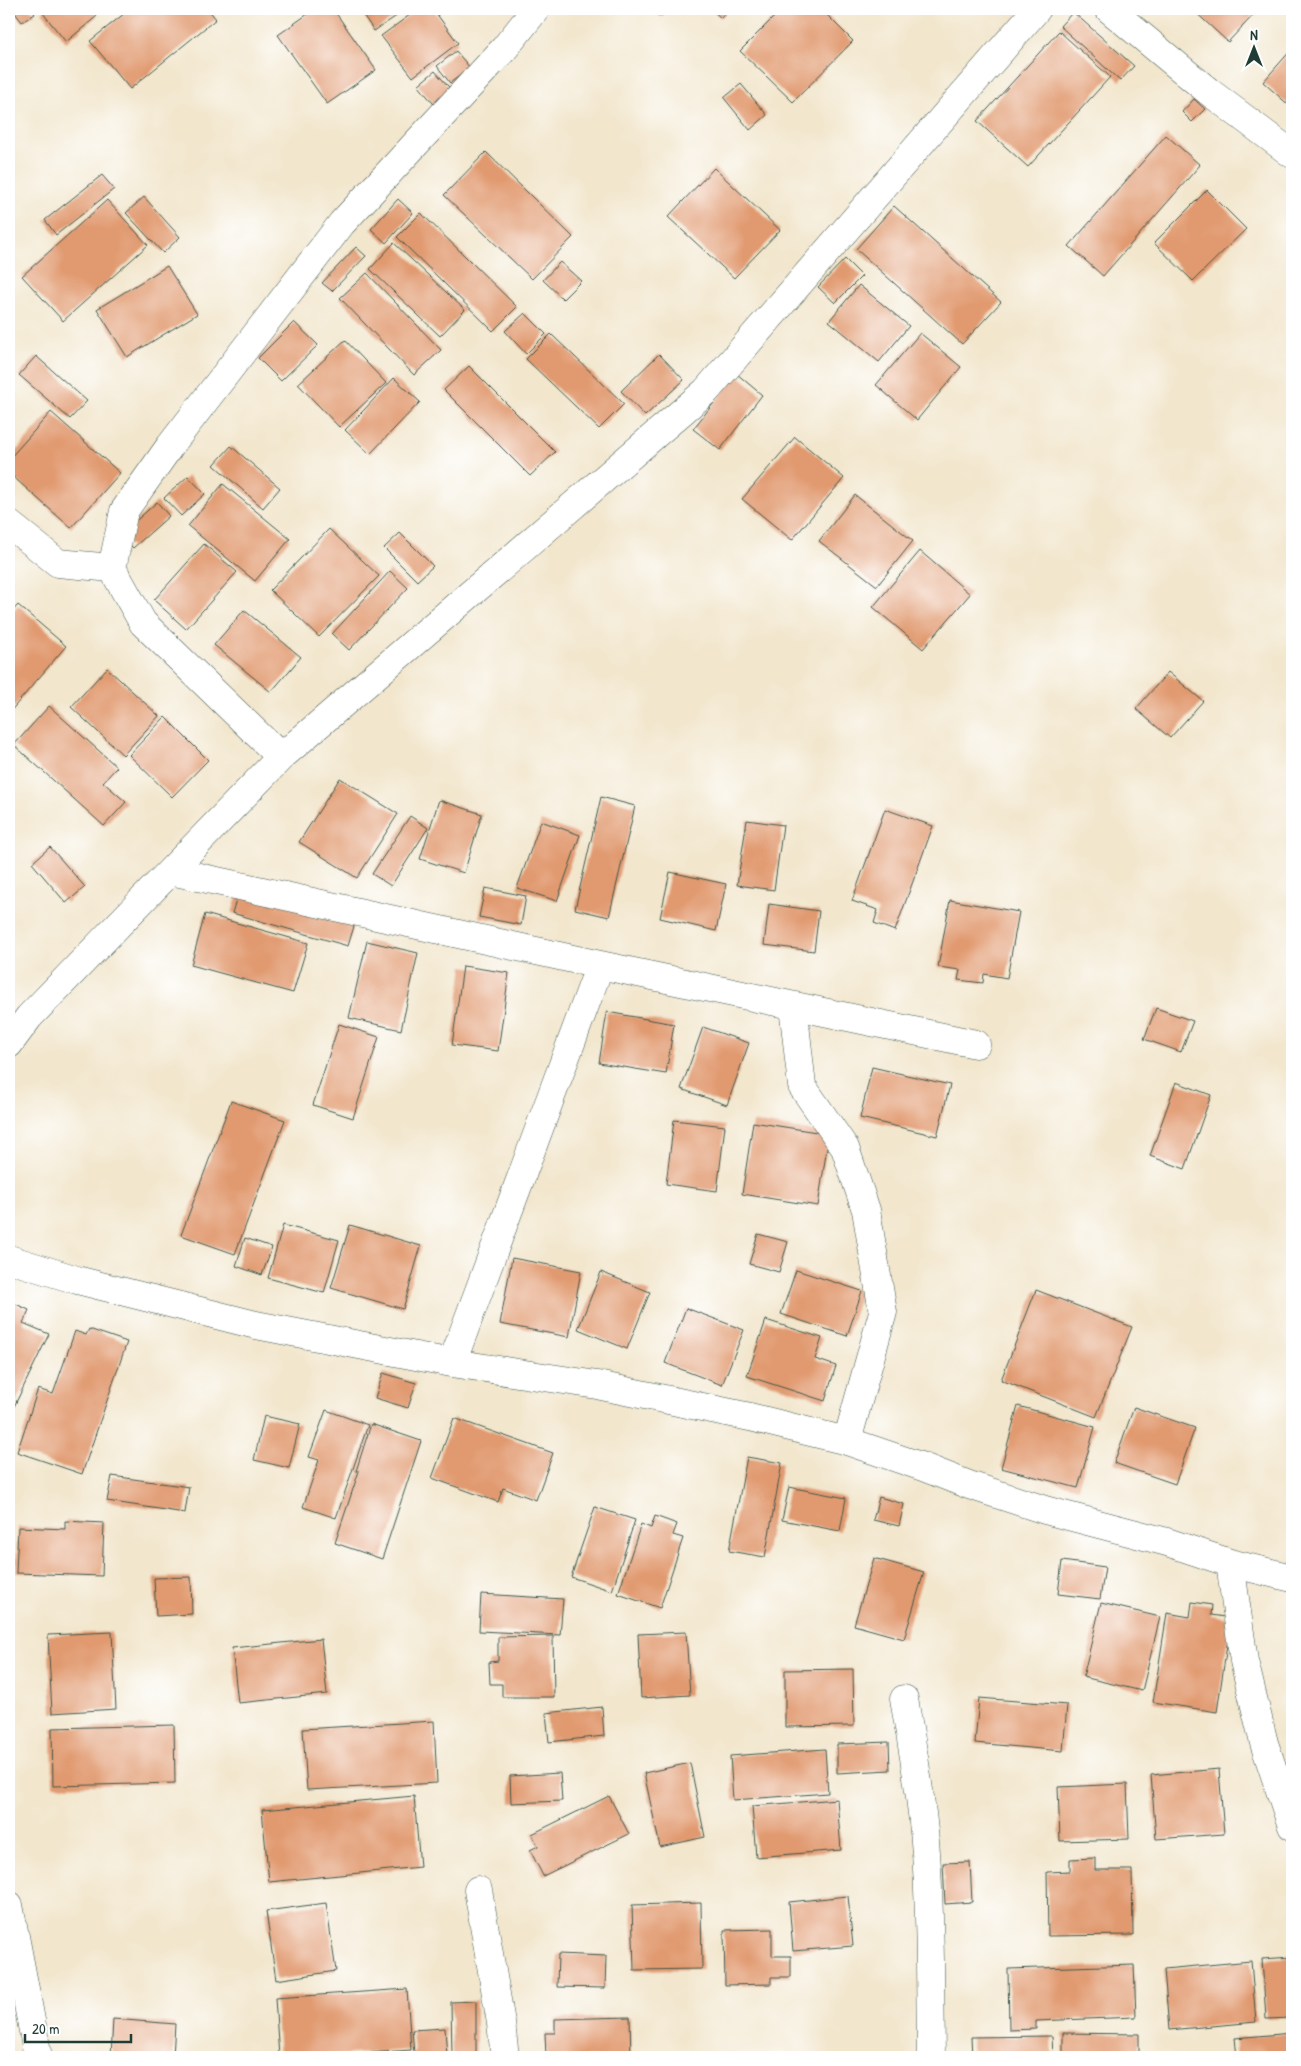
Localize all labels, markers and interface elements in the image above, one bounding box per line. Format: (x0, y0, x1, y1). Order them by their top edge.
north arrow (1228, 22, 1278, 72)
text: N (1250, 25, 1258, 44)
scale bar (25, 2011, 131, 2043)
text: 20 m (32, 2018, 59, 2039)

